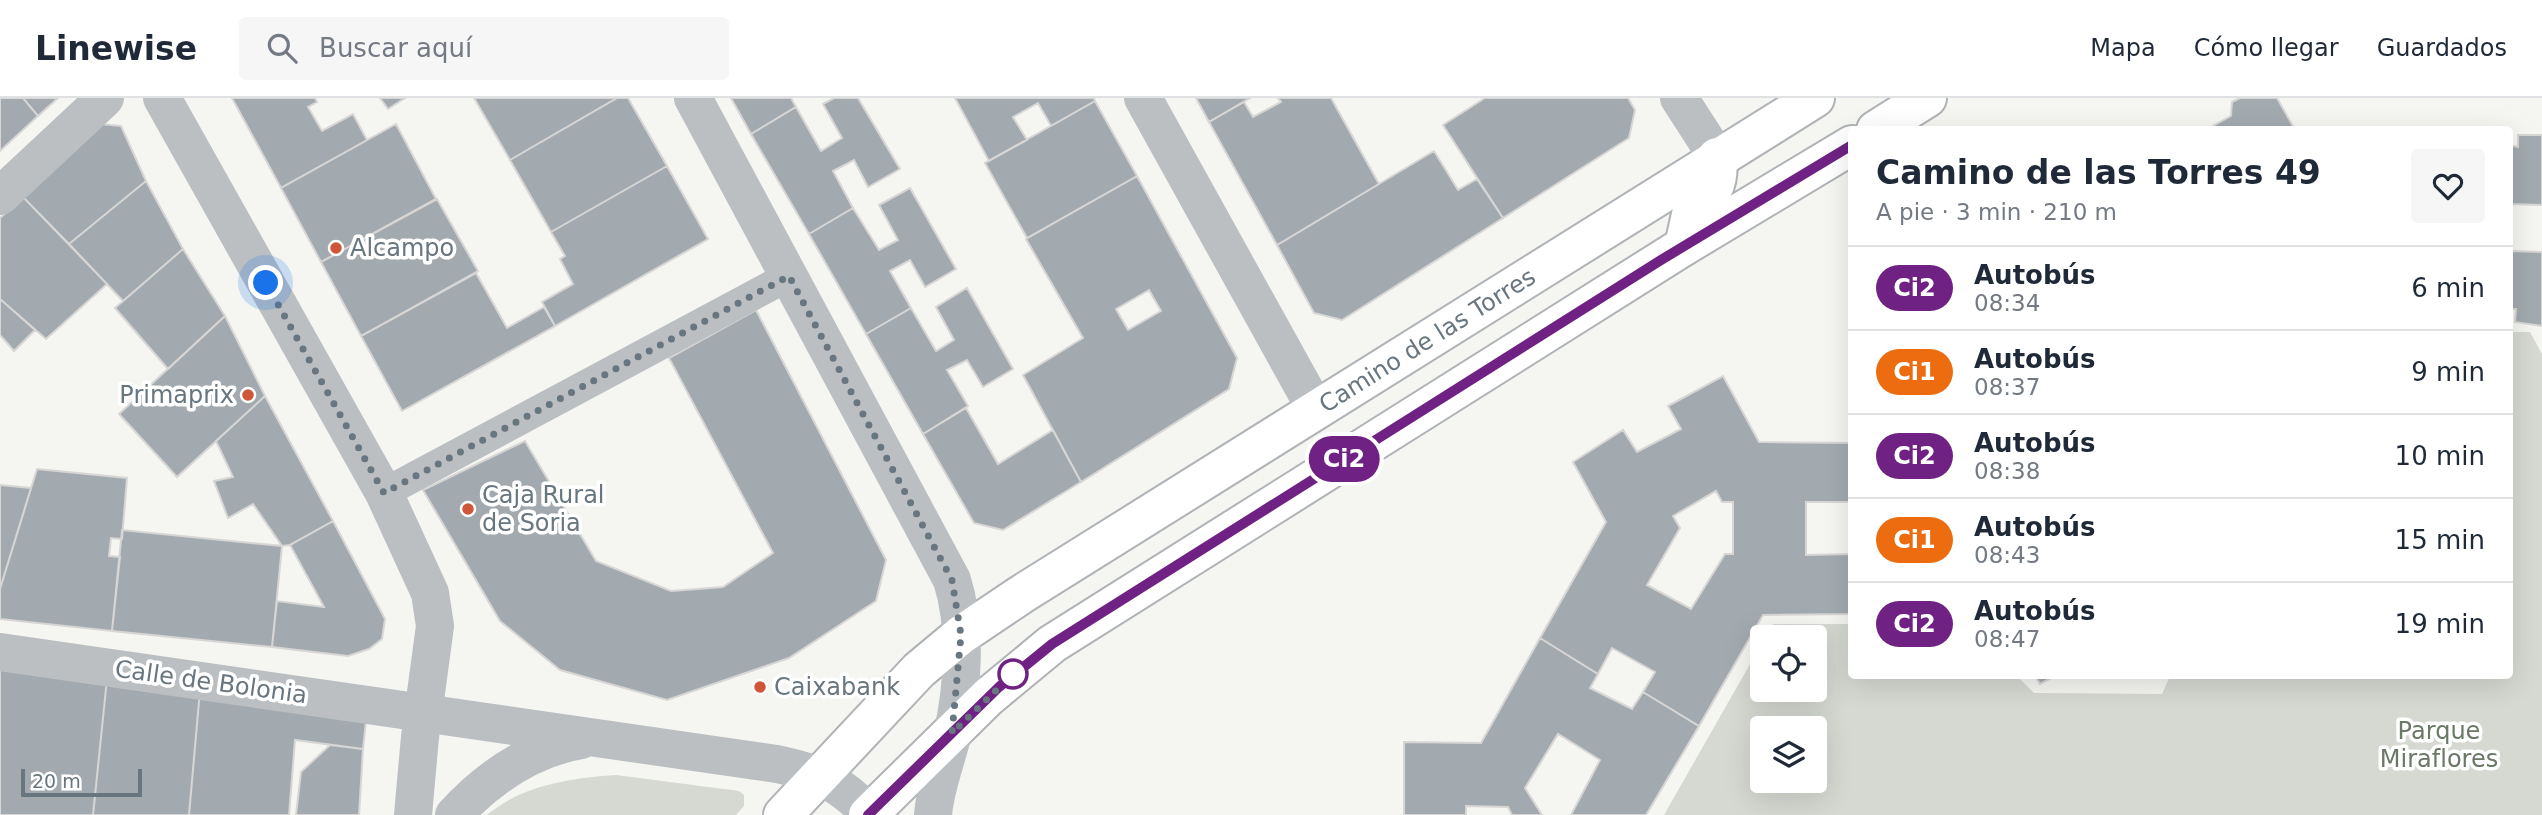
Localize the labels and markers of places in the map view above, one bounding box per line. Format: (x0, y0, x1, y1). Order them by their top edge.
place label: Alcampo (350, 234, 454, 262)
marker: Alcampo (328, 240, 344, 256)
place label: Primaprix (119, 381, 234, 409)
marker: Primaprix (240, 387, 256, 403)
place label: Caja Rural de Soria (482, 481, 605, 537)
marker: Caja Rural de Soria (460, 501, 476, 517)
unlabelled marker (998, 659, 1028, 689)
place label: Caixabank (774, 673, 900, 701)
marker: Caixabank (752, 679, 768, 695)

